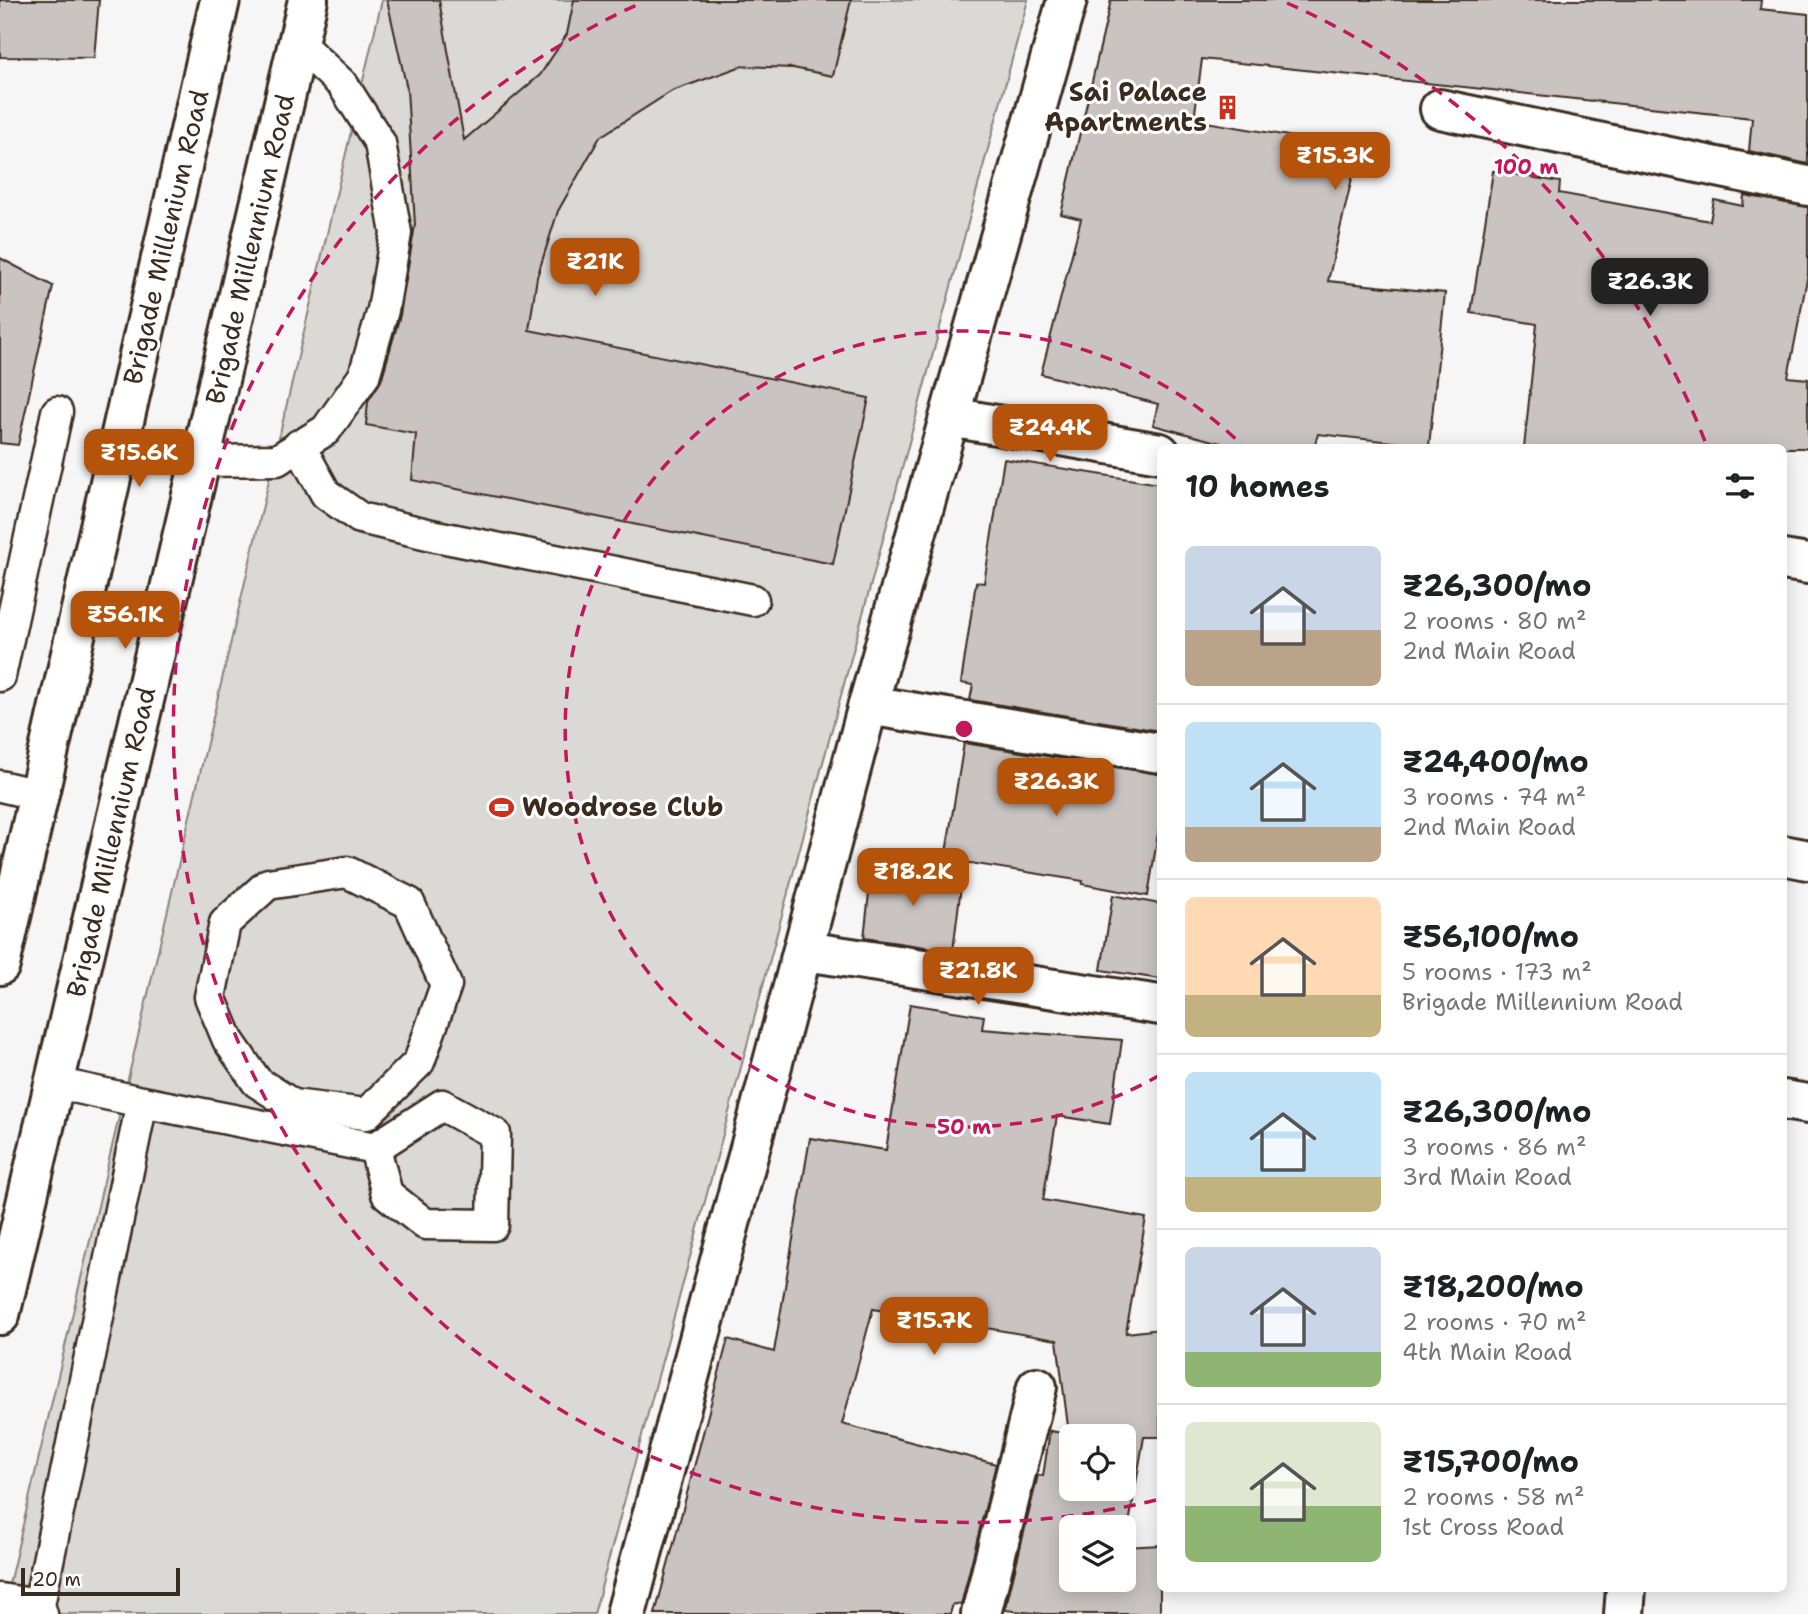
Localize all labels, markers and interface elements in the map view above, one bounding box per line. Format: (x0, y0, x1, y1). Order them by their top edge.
place label: Sai Palace Apartments (1044, 74, 1207, 139)
street label: Brigade Millenium Road (115, 86, 216, 388)
street label: Brigade Millennium Road (197, 90, 302, 407)
building icon: Sai Palace Apartments (1213, 93, 1241, 121)
pin: ₹15.3K (1278, 132, 1392, 192)
text: ₹15.3K (1296, 140, 1374, 170)
text: 100 m (1494, 153, 1558, 181)
pin: ₹21K (554, 238, 636, 298)
text: ₹21K (566, 246, 624, 276)
pin: ₹26.3K (1593, 258, 1707, 318)
text: ₹26.3K (1607, 266, 1693, 296)
pin: ₹24.4K (993, 405, 1107, 464)
text: ₹24.4K (1008, 412, 1092, 442)
pin: ₹15.6K (82, 430, 196, 489)
text: ₹15.6K (100, 437, 178, 467)
text: 10 homes (1185, 466, 1330, 507)
icon: filters (1721, 467, 1759, 505)
text: ₹26,300/mo (1402, 565, 1591, 606)
icon: home (1241, 574, 1325, 658)
pin: ₹56.1K (68, 592, 182, 651)
text: ₹56.1K (87, 599, 163, 629)
text: 2 rooms · 80 m² (1402, 606, 1587, 636)
text: 2nd Main Road (1402, 636, 1576, 666)
street label: Brigade Millennium Road (58, 683, 163, 1000)
centre of rings (952, 717, 976, 741)
text: ₹24,400/mo (1402, 741, 1589, 782)
icon: home (1241, 750, 1325, 834)
pin: ₹26.3K (999, 758, 1113, 818)
text: ₹26.3K (1013, 766, 1099, 796)
text: 3 rooms · 74 m² (1402, 782, 1586, 812)
place label: Woodrose Club (522, 789, 723, 824)
sports icon: Woodrose Club (488, 793, 516, 821)
text: 2nd Main Road (1402, 812, 1576, 842)
pin: ₹18.2K (856, 848, 970, 908)
text: ₹18.2K (873, 856, 953, 886)
text: ₹56,100/mo (1402, 916, 1579, 957)
icon: home (1241, 925, 1325, 1009)
pin: ₹21.8K (921, 948, 1035, 1007)
text: ₹21.8K (939, 955, 1017, 985)
text: 5 rooms · 173 m² (1402, 957, 1592, 987)
text: Brigade Millennium Road (1402, 987, 1683, 1017)
text: ₹26,300/mo (1402, 1091, 1591, 1132)
icon: home (1241, 1100, 1325, 1184)
text: 50 m (937, 1113, 991, 1141)
text: 3 rooms · 86 m² (1402, 1132, 1587, 1162)
text: 3rd Main Road (1402, 1162, 1572, 1192)
text: ₹18,200/mo (1402, 1266, 1584, 1307)
icon: home (1241, 1275, 1325, 1359)
pin: ₹15.7K (877, 1298, 991, 1357)
text: ₹15.7K (896, 1305, 972, 1335)
text: 2 rooms · 70 m² (1402, 1307, 1587, 1337)
text: 4th Main Road (1402, 1337, 1572, 1367)
map controls (1059, 1424, 1136, 1592)
button: locate (1059, 1424, 1136, 1501)
text: ₹15,700/mo (1402, 1441, 1579, 1482)
icon: home (1241, 1450, 1325, 1534)
text: 2 rooms · 58 m² (1402, 1482, 1585, 1512)
text: 1st Cross Road (1402, 1512, 1564, 1542)
button: layers (1059, 1515, 1136, 1592)
scale bar (21, 1565, 180, 1597)
text: 20 m (32, 1567, 81, 1592)

